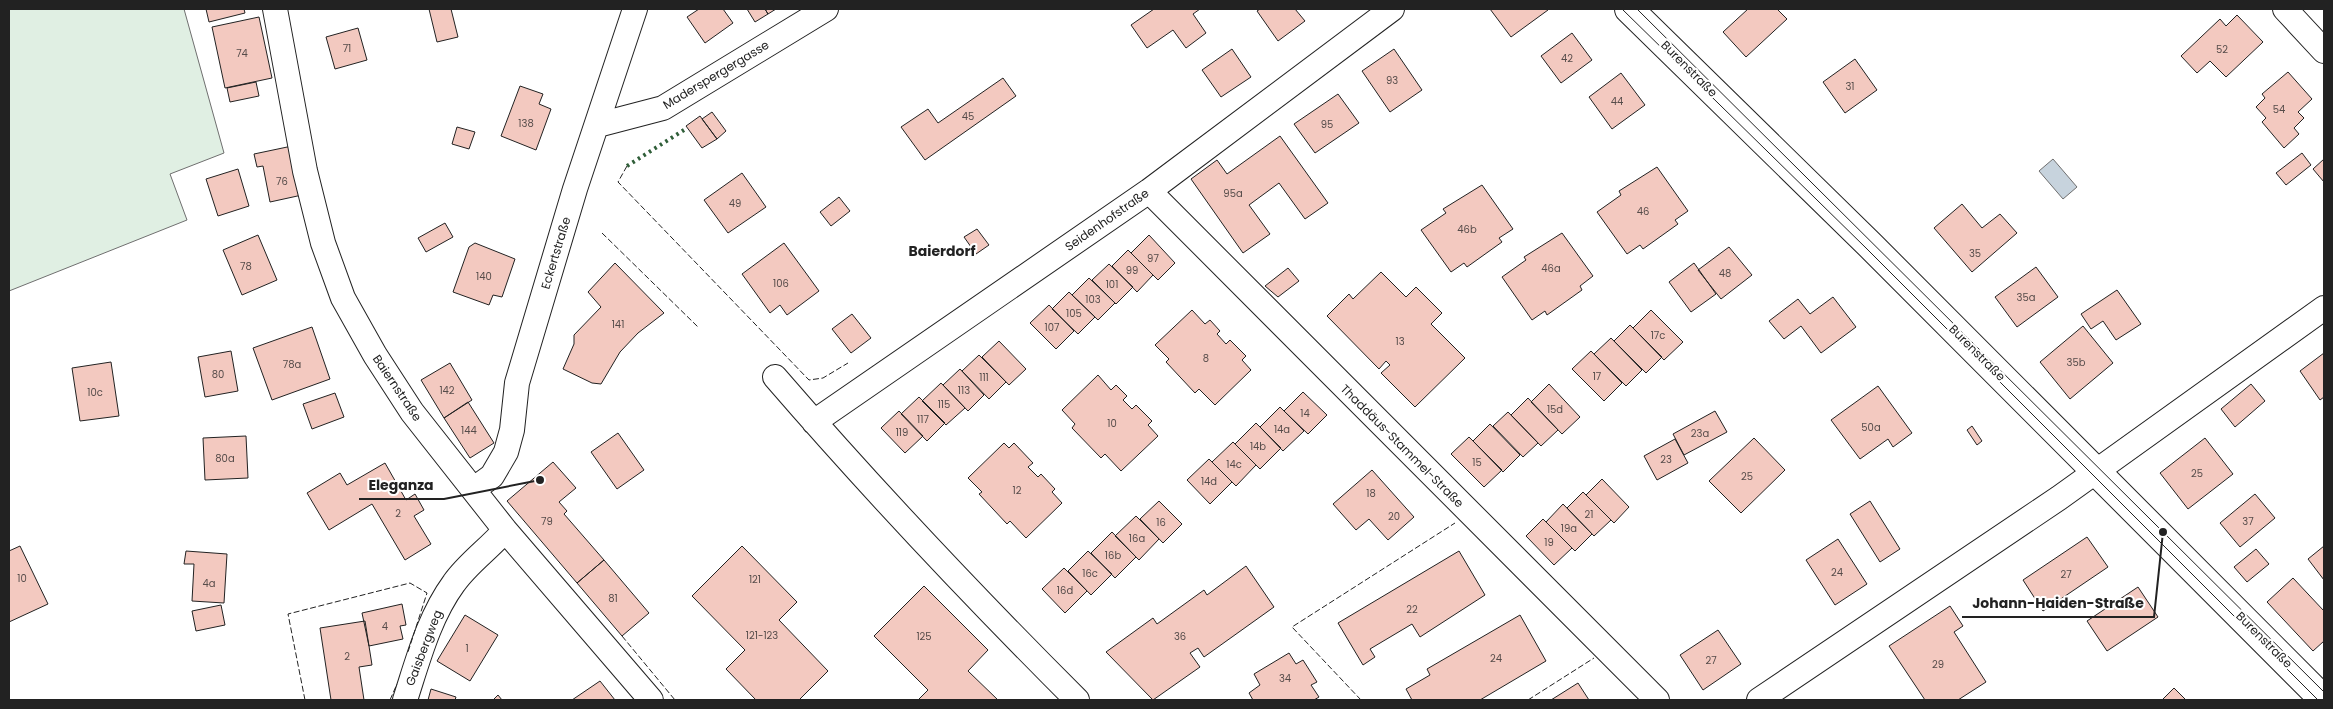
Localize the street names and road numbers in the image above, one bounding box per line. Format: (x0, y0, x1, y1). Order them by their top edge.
street label: Maderspergergasse (660, 36, 772, 113)
street label: Burenstraße (1657, 37, 1721, 101)
street label: Seidenhofstraße (1061, 184, 1152, 255)
street label: Eckertstraße (536, 215, 575, 291)
street label: Burenstraße (1945, 321, 2009, 385)
street label: Baiernstraße (369, 351, 426, 424)
street label: Thaddäus-Stammel-Straße (1337, 380, 1468, 511)
street label: Gaisbergweg (401, 607, 446, 688)
street label: Burenstraße (2232, 608, 2296, 672)

